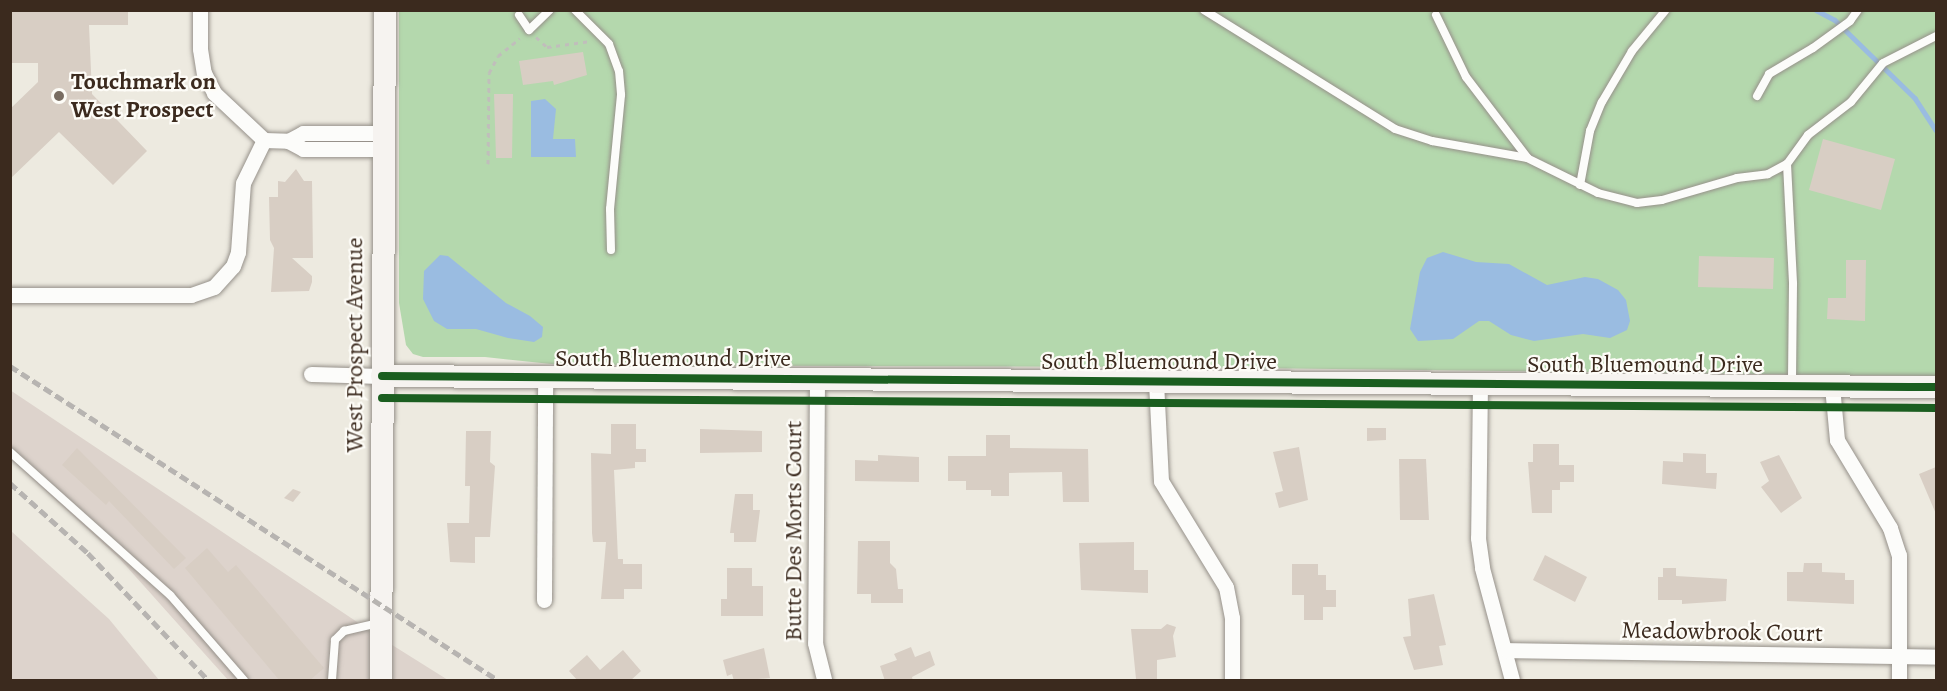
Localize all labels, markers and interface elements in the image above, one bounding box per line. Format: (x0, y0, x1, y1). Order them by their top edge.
place label: Touchmark on West Prospect (71, 68, 216, 124)
marker: Touchmark on West Prospect (52, 89, 66, 103)
street label: West Prospect Avenue (341, 238, 369, 452)
street label: South Bluemound Drive (555, 345, 791, 373)
street label: South Bluemound Drive (1041, 348, 1277, 376)
street label: South Bluemound Drive (1527, 351, 1763, 379)
street label: Butte Des Morts Court (780, 421, 808, 641)
street label: Meadowbrook Court (1621, 616, 1823, 648)

